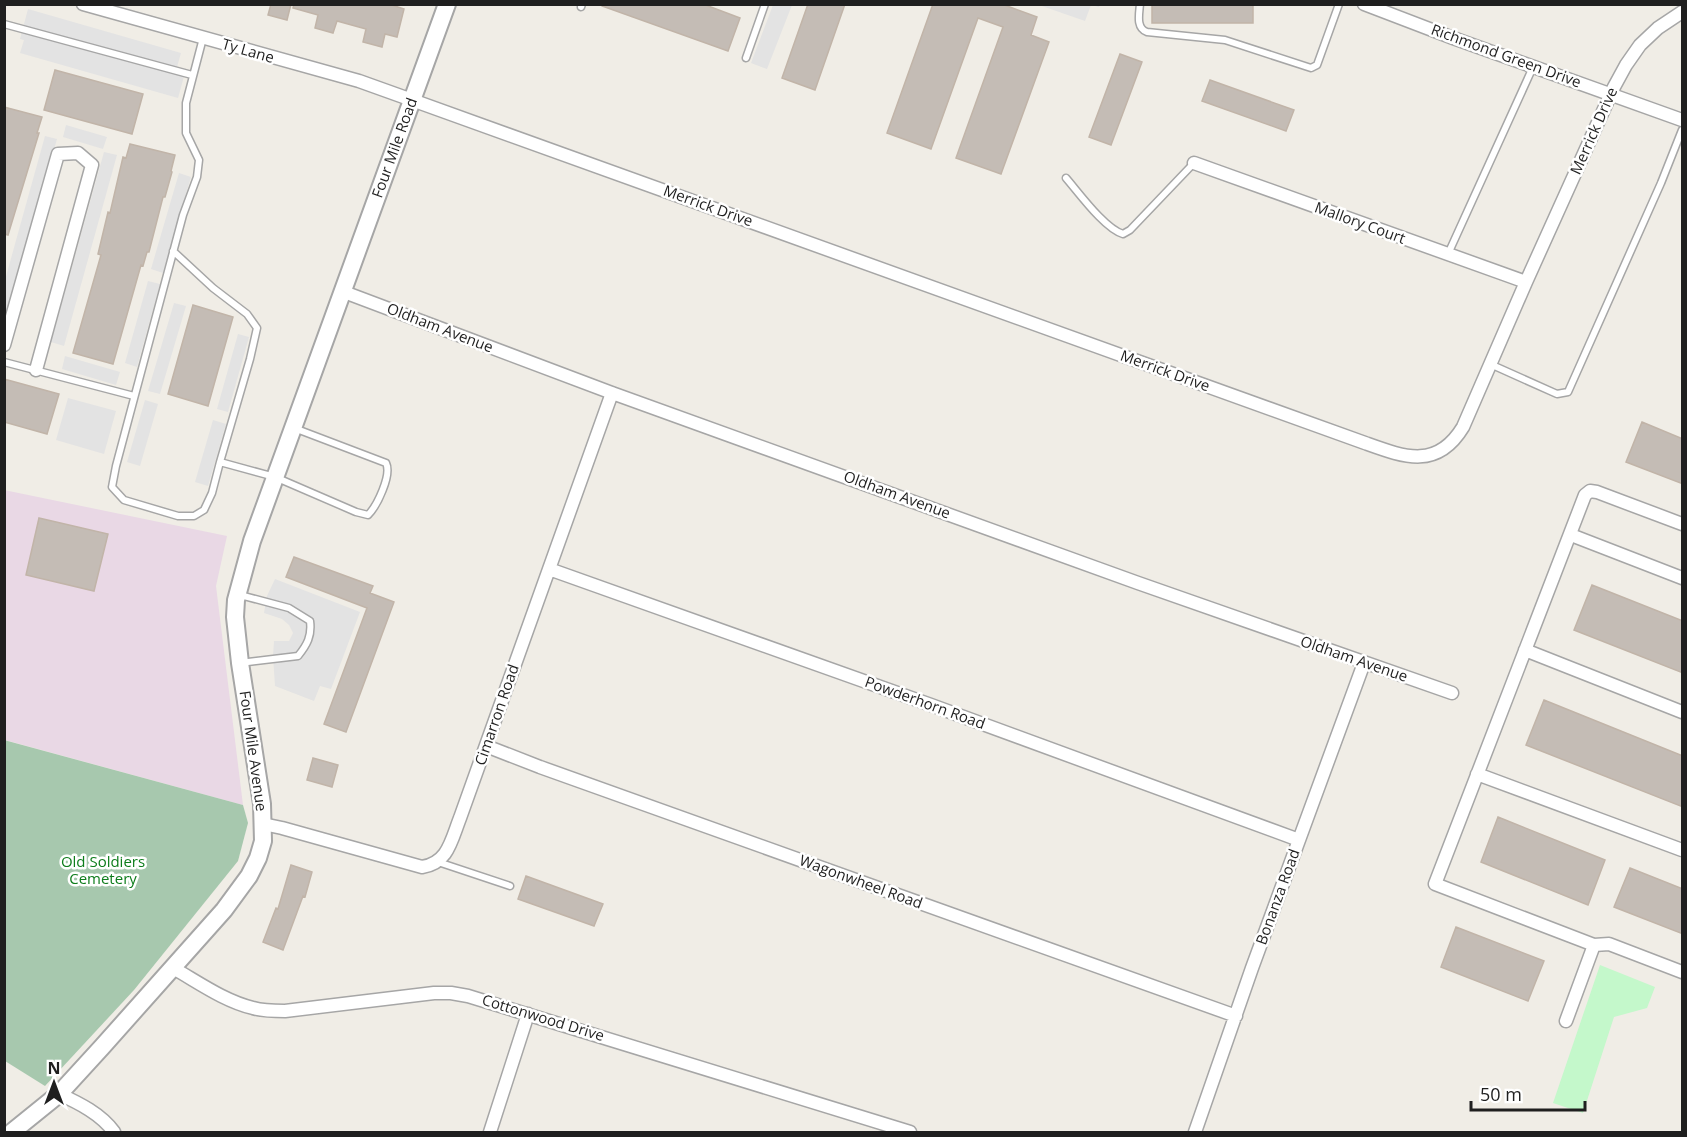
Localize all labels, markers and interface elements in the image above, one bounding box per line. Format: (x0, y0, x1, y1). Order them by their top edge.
street label: Richmond Green Drive (1429, 19, 1584, 92)
street label: Ty Lane (220, 33, 277, 67)
street label: Merrick Drive (1565, 84, 1621, 177)
street label: Four Mile Road (366, 95, 421, 200)
street label: Merrick Drive (661, 180, 756, 230)
street label: Mallory Court (1312, 196, 1408, 248)
street label: Oldham Avenue (384, 298, 496, 357)
street label: Merrick Drive (1118, 345, 1213, 395)
street label: Oldham Avenue (841, 465, 953, 523)
street label: Oldham Avenue (1298, 630, 1411, 686)
street label: Cimarron Road (469, 661, 523, 768)
street label: Powderhorn Road (862, 671, 988, 733)
street label: Four Mile Avenue (236, 689, 272, 812)
street label: Bonanza Road (1250, 846, 1304, 947)
street label: Wagonwheel Road (797, 849, 926, 913)
park label: Old Soldiers Cemetery (61, 851, 145, 888)
street label: Cottonwood Drive (480, 989, 607, 1045)
north arrow (24, 1053, 84, 1113)
text: N (47, 1057, 61, 1079)
scale bar (1471, 1074, 1585, 1112)
text: 50 m (1480, 1082, 1522, 1106)

